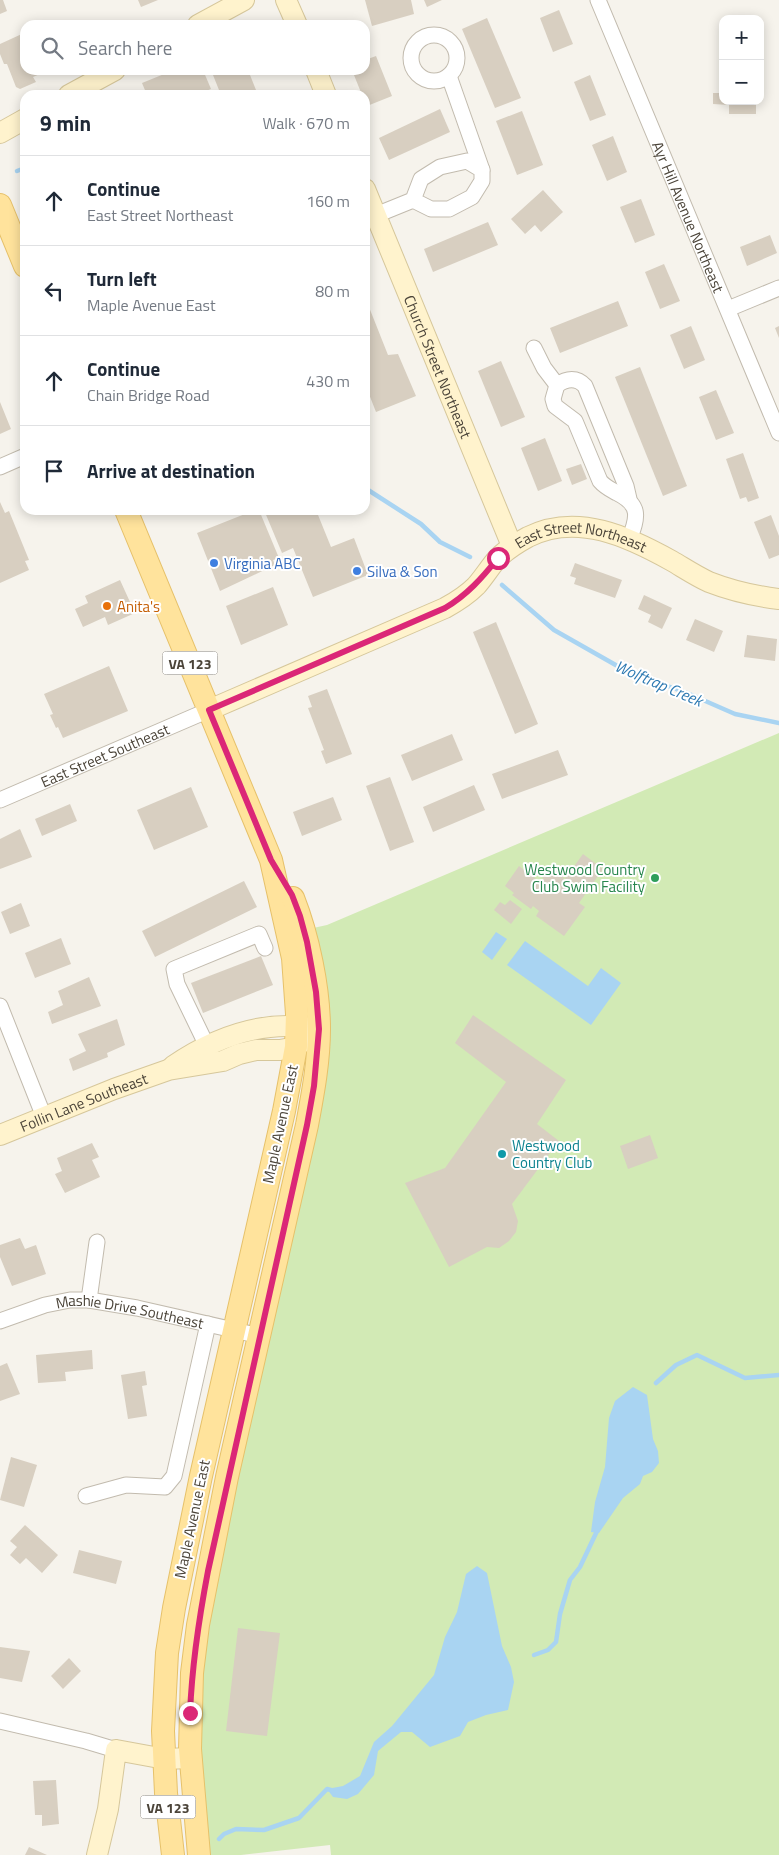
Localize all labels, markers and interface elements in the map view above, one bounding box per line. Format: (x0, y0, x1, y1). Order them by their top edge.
map controls (719, 15, 764, 105)
button: + (719, 15, 764, 60)
search box (20, 20, 370, 75)
text: Search here (78, 33, 172, 62)
icon: search (38, 34, 66, 62)
button: − (719, 60, 764, 105)
text: 9 min (40, 107, 91, 139)
text: Walk · 670 m (262, 111, 350, 135)
street label: Ayr Hill Avenue Northeast (647, 138, 731, 297)
text: Continue (87, 174, 160, 203)
icon: ahead (40, 187, 68, 215)
text: 160 m (306, 189, 350, 213)
text: East Street Northeast (87, 203, 233, 227)
text: Turn left (87, 264, 157, 293)
icon: left (40, 277, 68, 305)
text: 80 m (315, 279, 350, 303)
street label: Church Street Northeast (398, 291, 478, 442)
text: Maple Avenue East (87, 293, 216, 317)
text: Continue (87, 354, 160, 383)
icon: ahead (40, 367, 68, 395)
text: 430 m (306, 369, 350, 393)
text: Chain Bridge Road (87, 383, 210, 407)
text: Arrive at destination (87, 456, 255, 485)
icon: arrive (40, 457, 68, 485)
text: East Street Northeast (510, 515, 652, 558)
street label: East Street Northeast (512, 540, 650, 560)
route start (487, 547, 510, 570)
place label: Virginia ABC (224, 552, 301, 575)
marker: Virginia ABC (208, 557, 220, 569)
place label: Silva & Son (367, 560, 438, 583)
marker: Silva & Son (351, 565, 363, 577)
place label: Anita's (117, 595, 160, 618)
marker: Anita's (101, 600, 113, 612)
road number: VA 123 (162, 651, 218, 674)
water label: Wolftrap Creek (611, 654, 708, 713)
street label: East Street Southeast (37, 717, 173, 793)
place label: Westwood Country Club Swim Facility (524, 858, 645, 898)
marker: Westwood Country Club Swim Facility (649, 872, 661, 884)
street label: Maple Avenue East (256, 1062, 304, 1185)
street label: Follin Lane Southeast (16, 1066, 151, 1137)
place label: Westwood Country Club (512, 1134, 592, 1174)
marker: Westwood Country Club (496, 1148, 508, 1160)
street label: Mashie Drive Southeast (54, 1289, 207, 1335)
street label: Maple Avenue East (168, 1457, 216, 1580)
route end (179, 1702, 202, 1725)
road number: VA 123 (140, 1795, 196, 1818)

